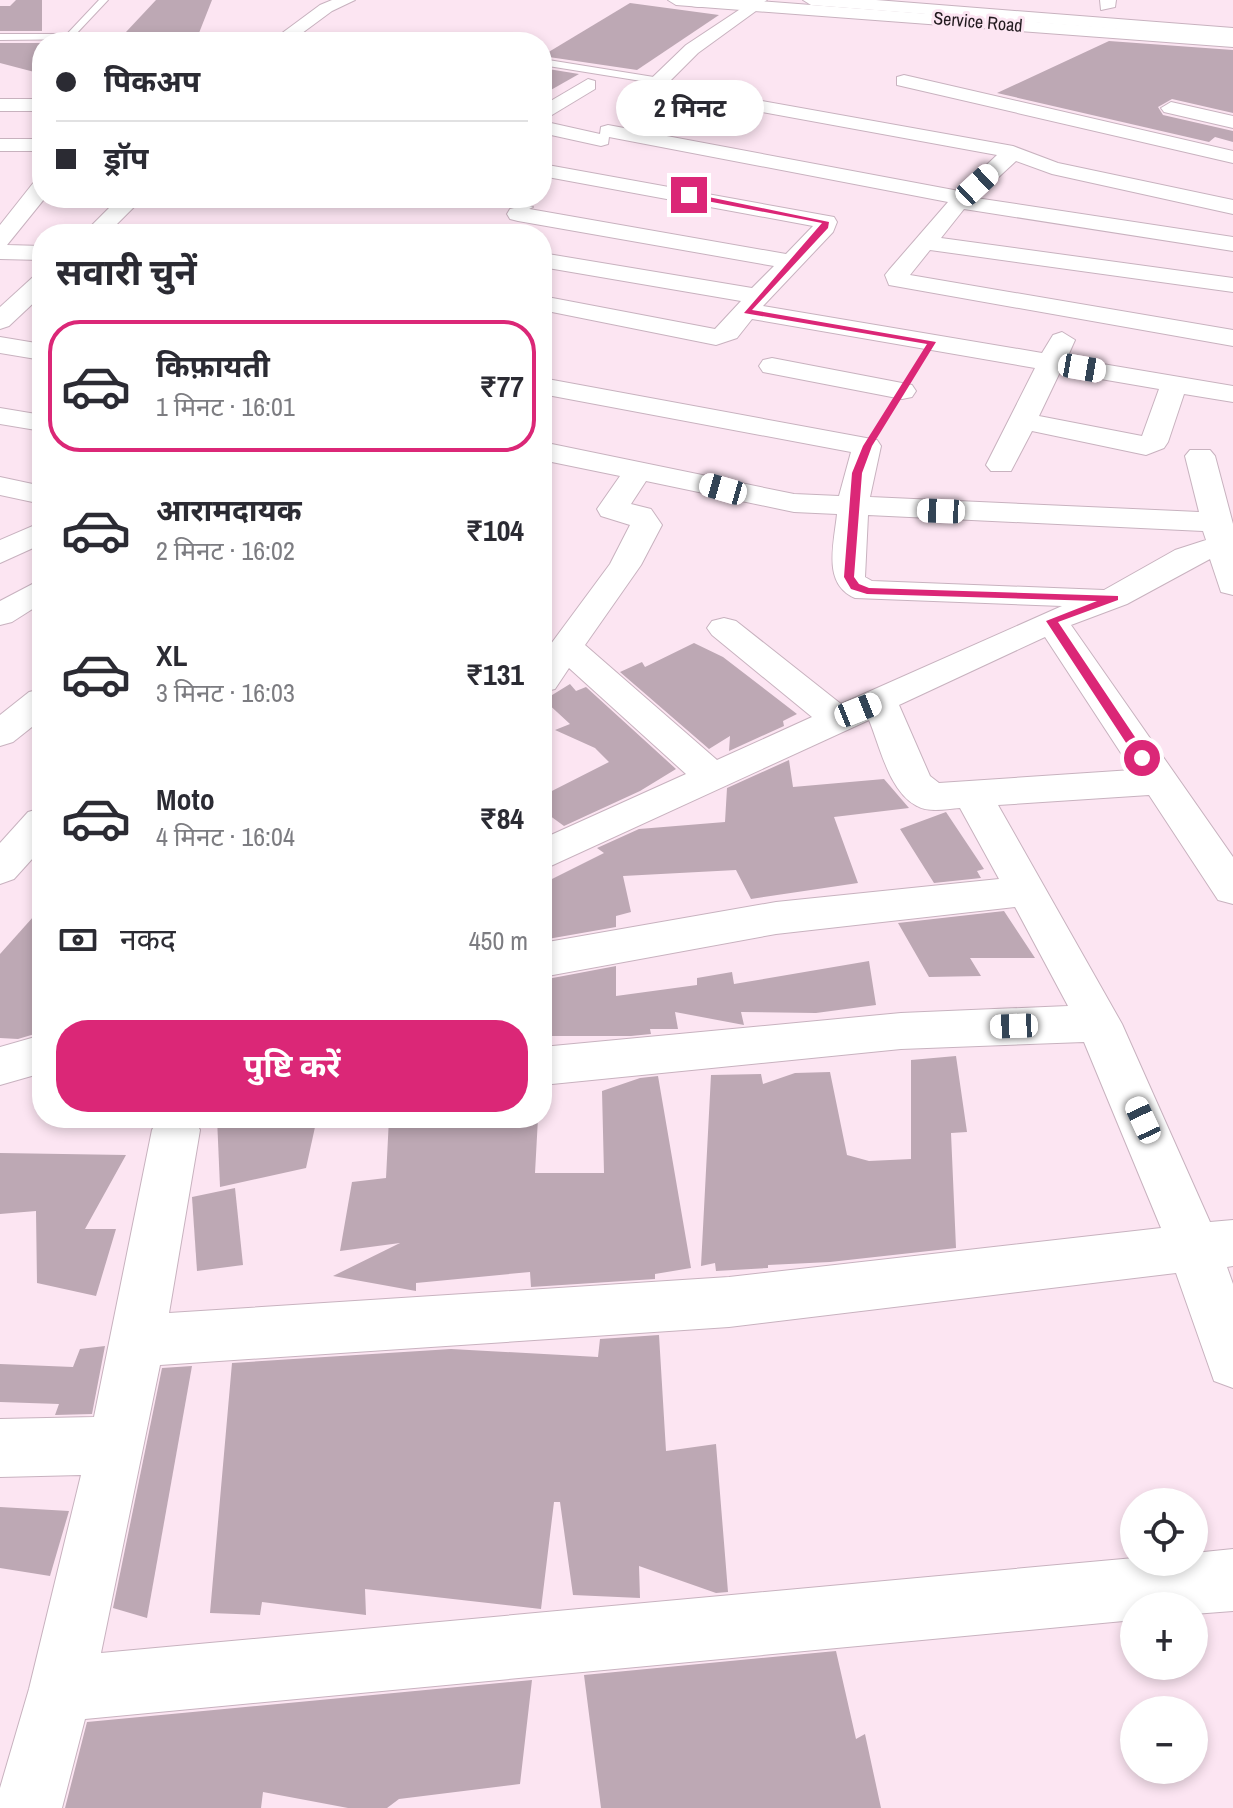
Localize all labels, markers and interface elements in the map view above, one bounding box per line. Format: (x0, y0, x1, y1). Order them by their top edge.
street label: Service Road (932, 5, 1024, 38)
text: पिकअप (104, 61, 200, 101)
callout: 2 मिनट (615, 79, 763, 135)
text: 2 मिनट (654, 90, 726, 125)
text: ड्रॉप (104, 138, 148, 178)
car (951, 160, 1003, 210)
route end (671, 177, 707, 213)
text: सवारी चुनें (56, 248, 197, 296)
text: किफ़ायती (156, 346, 270, 386)
icon: car (60, 350, 132, 422)
car (1056, 352, 1108, 384)
text: ₹77 (479, 366, 524, 406)
text: 1 मिनट · 16:01 (156, 389, 295, 424)
car (697, 471, 749, 507)
text: आरामदायक (156, 490, 302, 530)
icon: car (60, 494, 132, 566)
car (917, 498, 965, 524)
text: ₹104 (466, 510, 524, 550)
text: 2 मिनट · 16:02 (156, 533, 295, 568)
text: XL (156, 635, 187, 675)
icon: car (60, 638, 132, 710)
text: ₹131 (466, 654, 524, 694)
text: 3 मिनट · 16:03 (156, 675, 295, 710)
car (831, 690, 885, 730)
route start (1124, 740, 1160, 776)
text: Moto (156, 779, 215, 819)
icon: car (60, 782, 132, 854)
text: ₹84 (479, 798, 524, 838)
text: 4 मिनट · 16:04 (156, 819, 295, 854)
icon: cash (56, 918, 100, 962)
text: नकद (120, 919, 176, 959)
text: 450 m (469, 923, 528, 958)
car (990, 1013, 1038, 1039)
button: पुष्टि करें (56, 1020, 528, 1112)
car (1122, 1093, 1164, 1147)
map controls (1120, 1488, 1208, 1784)
button: locate (1120, 1488, 1208, 1576)
button: + (1120, 1592, 1208, 1680)
button: − (1120, 1696, 1208, 1784)

